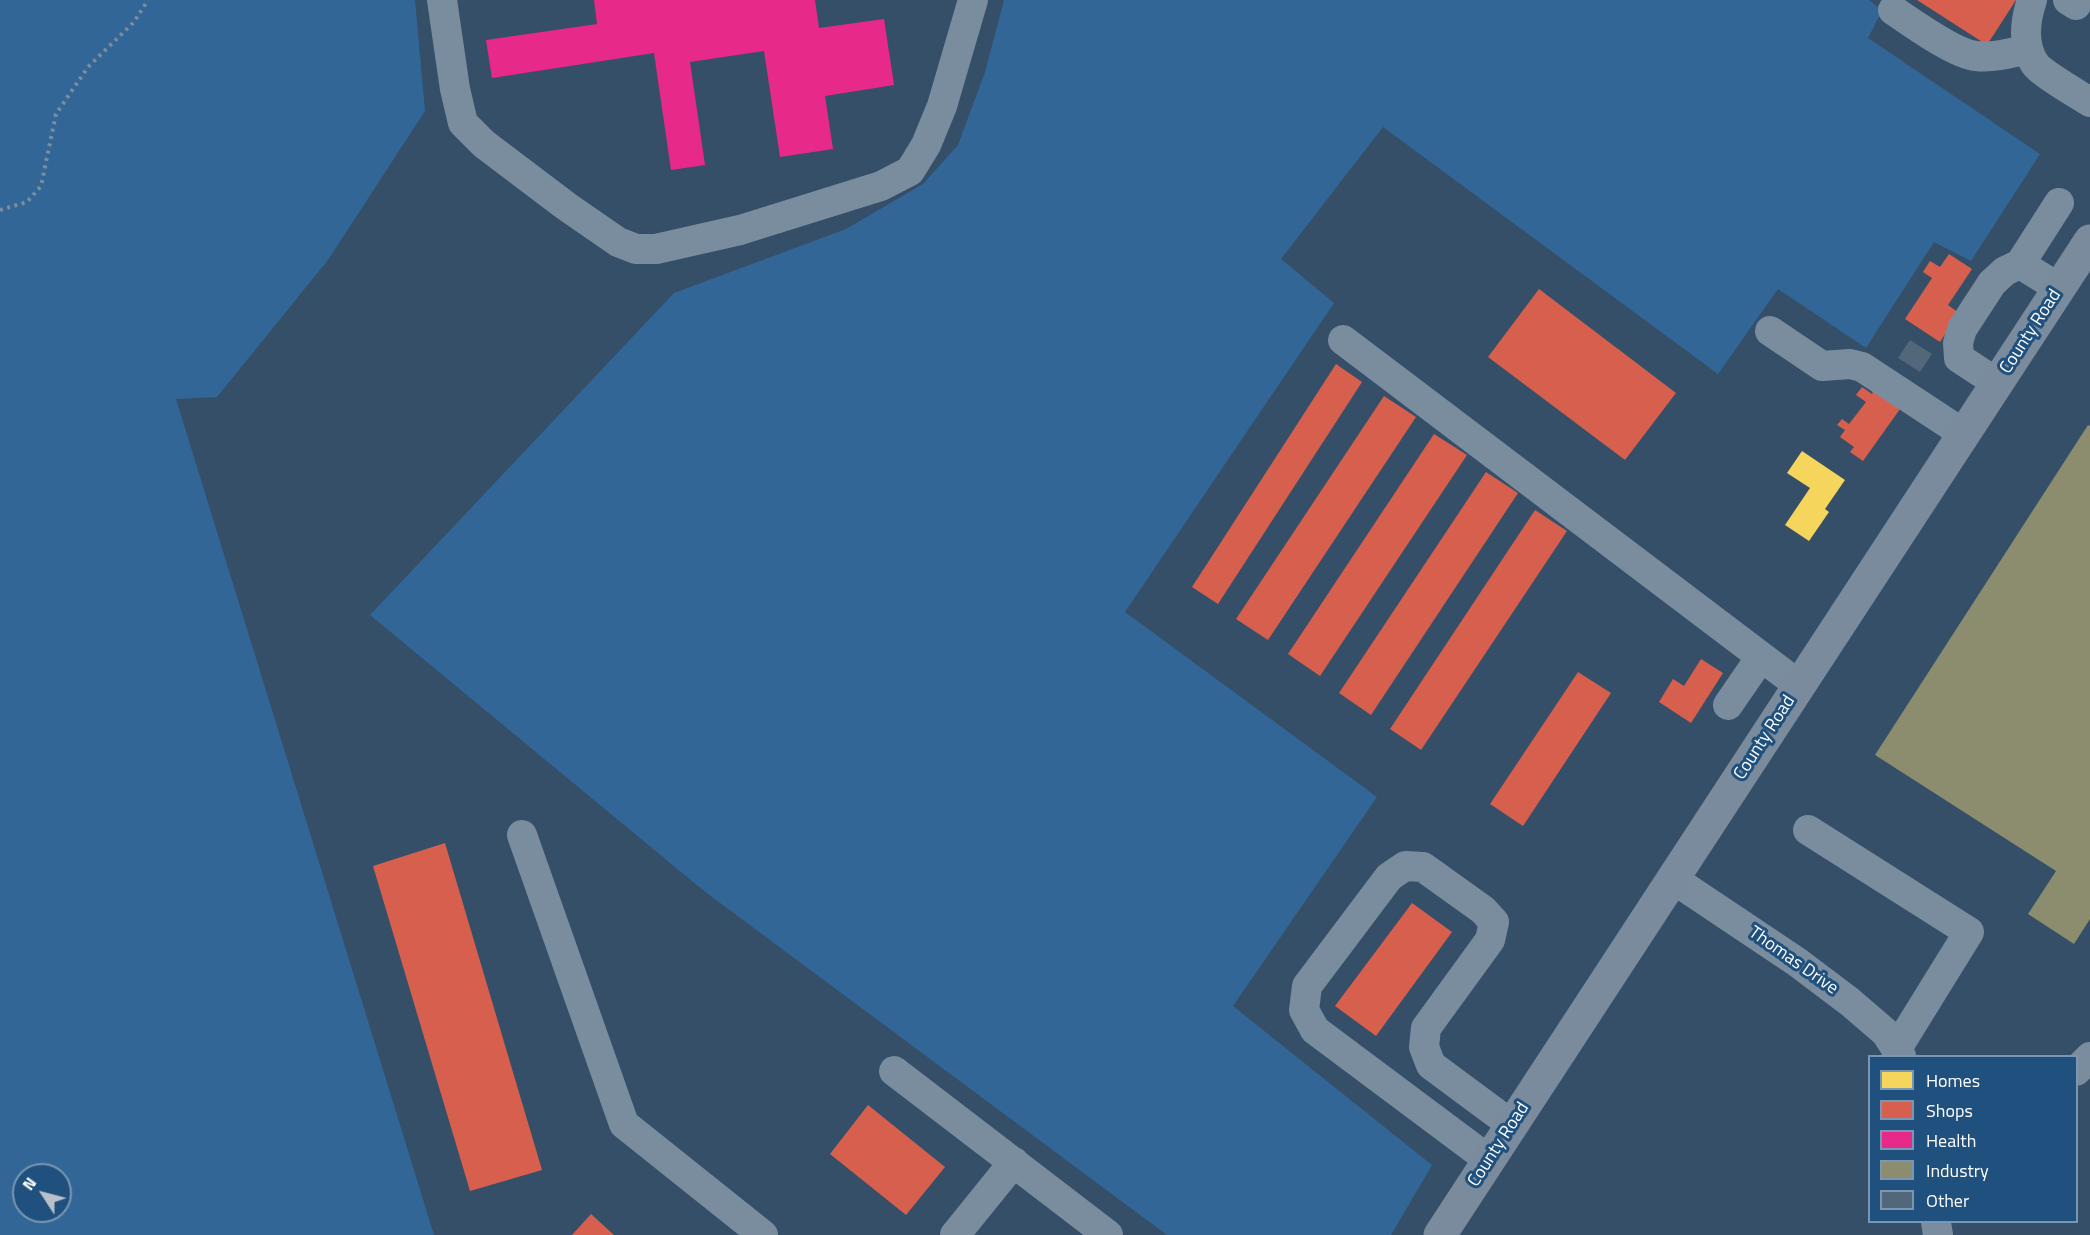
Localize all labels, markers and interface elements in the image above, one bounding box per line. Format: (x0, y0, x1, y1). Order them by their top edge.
street label: County Road (1996, 286, 2066, 378)
street label: County Road (1730, 692, 1800, 784)
street label: Thomas Drive (1744, 922, 1842, 1000)
legend (1868, 1055, 2078, 1223)
text: Homes (1926, 1067, 1980, 1094)
text: Shops (1926, 1097, 1973, 1124)
street label: County Road (1464, 1099, 1534, 1191)
text: Health (1926, 1127, 1976, 1154)
text: Industry (1926, 1157, 1989, 1184)
north arrow (12, 1163, 72, 1223)
text: N (16, 1172, 42, 1195)
text: Other (1926, 1187, 1969, 1214)

